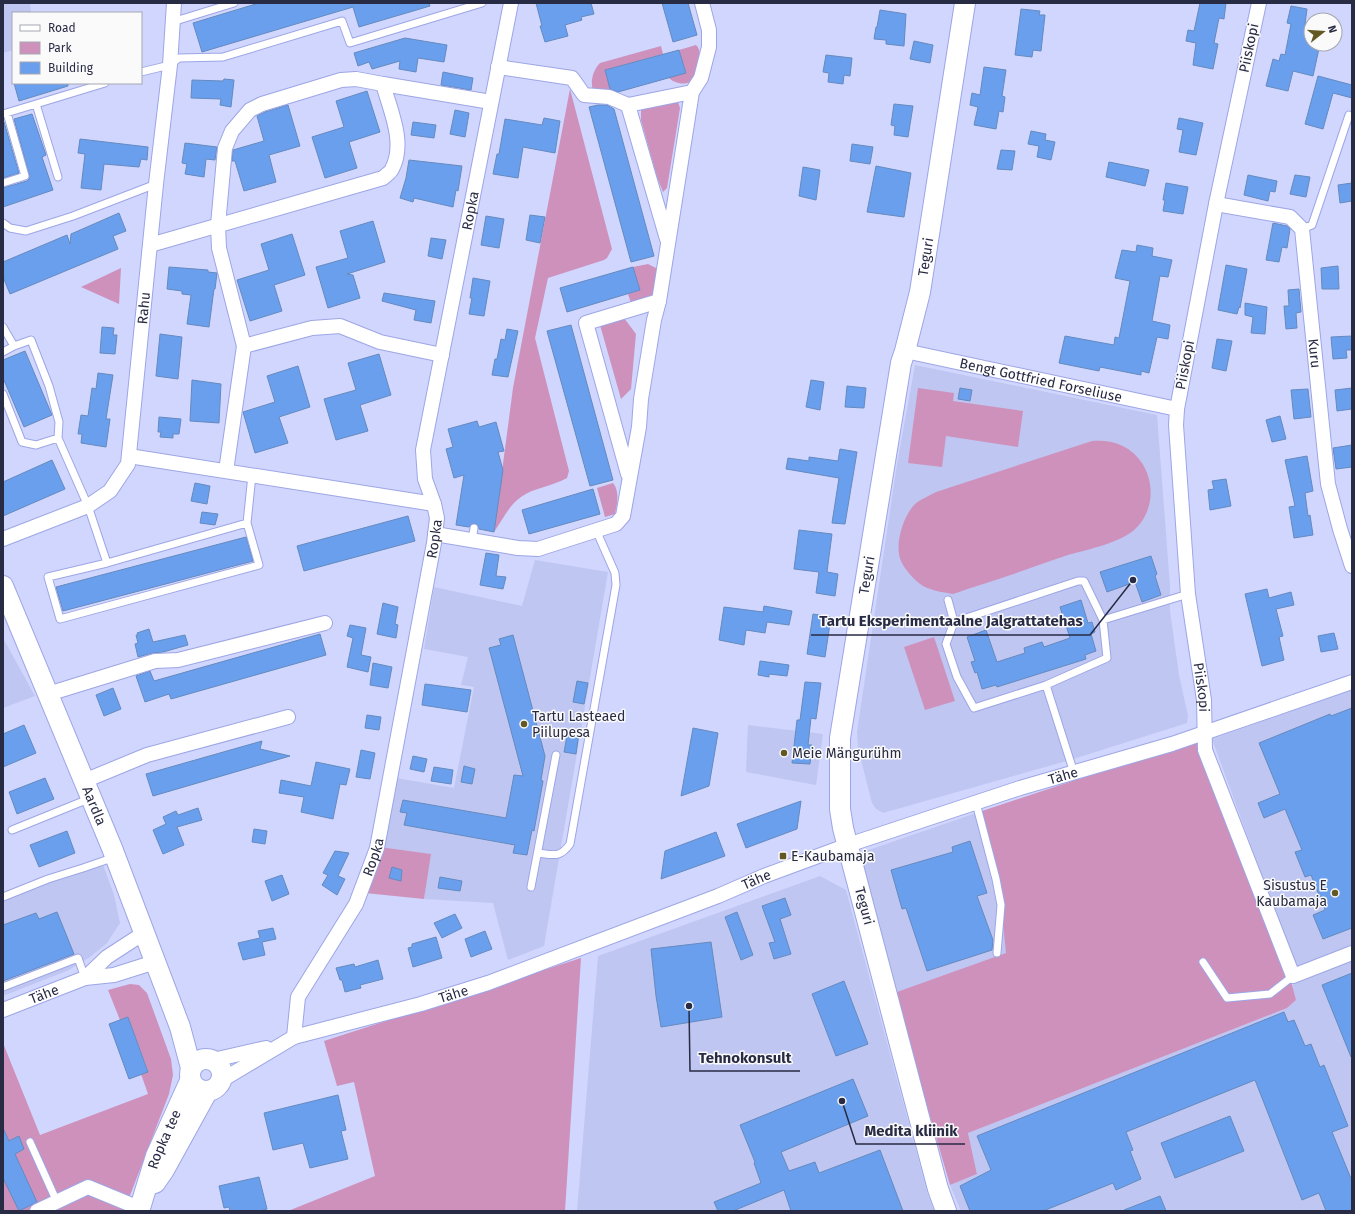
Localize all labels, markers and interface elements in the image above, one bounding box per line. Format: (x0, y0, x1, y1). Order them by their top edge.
legend (12, 12, 142, 84)
north arrow (1303, 12, 1343, 52)
text: Road (48, 21, 76, 35)
street label: Piiskopi (1235, 22, 1263, 74)
text: N (1325, 24, 1339, 35)
text: Park (48, 41, 72, 55)
text: Building (48, 61, 94, 75)
street label: Ropka (458, 190, 482, 232)
street label: Teguri (914, 236, 937, 277)
street label: Rahu (134, 291, 154, 325)
street label: Kuru (1305, 338, 1325, 369)
street label: Piiskopi (1172, 339, 1198, 391)
street label: Bengt Gottfried Forseliuse (958, 354, 1124, 406)
street label: Ropka (423, 518, 445, 560)
street label: Teguri (855, 555, 878, 596)
callout: Tartu Eksperimentaalne Jalgrattatehas (811, 608, 1090, 635)
text: Tartu Eksperimentaalne Jalgrattatehas (819, 612, 1083, 630)
street label: Piiskopi (1190, 661, 1213, 712)
place label: Tartu Lasteaed Piilupesa (532, 708, 625, 741)
marker: Tartu Lasteaed Piilupesa (519, 719, 529, 729)
place label: Meie Mängurühm (792, 745, 902, 762)
marker: Meie Mängurühm (779, 748, 789, 758)
street label: Tähe (1046, 763, 1080, 788)
street label: Aardla (79, 784, 110, 828)
street label: Ropka (359, 837, 387, 878)
place label: E-Kaubamaja (791, 848, 875, 865)
marker: E-Kaubamaja (778, 851, 788, 861)
street label: Tähe (739, 866, 773, 893)
place label: Sisustus E Kaubamaja (1256, 877, 1327, 910)
street label: Teguri (851, 885, 877, 927)
marker: Sisustus E Kaubamaja (1330, 888, 1340, 898)
street label: Tähe (27, 981, 61, 1007)
street label: Tähe (436, 981, 470, 1006)
callout: Tehnokonsult (690, 1044, 800, 1071)
text: Tehnokonsult (698, 1049, 792, 1067)
street label: Ropka tee (144, 1107, 184, 1171)
callout: Medita kliinik (856, 1117, 965, 1144)
text: Medita kliinik (864, 1122, 958, 1140)

